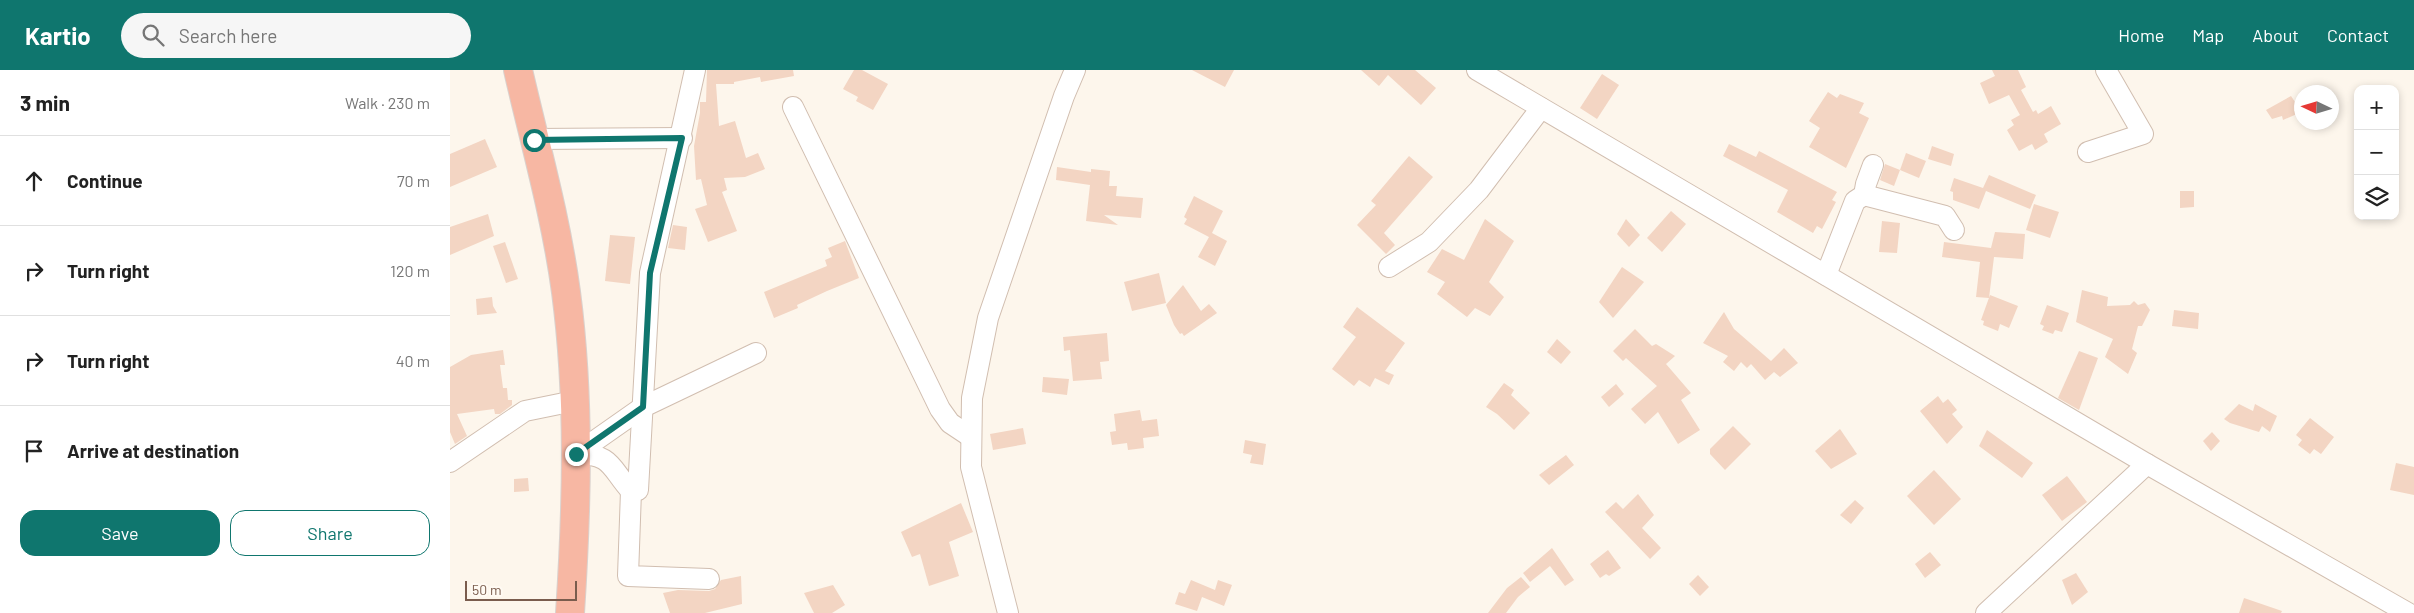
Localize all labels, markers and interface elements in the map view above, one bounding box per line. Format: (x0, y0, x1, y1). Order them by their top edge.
search box (121, 13, 471, 58)
text: Kartio (25, 21, 91, 50)
icon: search (139, 21, 167, 49)
text: Search here (179, 24, 277, 47)
text: Home (2118, 24, 2164, 46)
text: Map (2192, 24, 2224, 46)
text: About (2252, 24, 2299, 46)
text: Contact (2327, 24, 2389, 46)
north arrow (2294, 85, 2339, 130)
map controls (2354, 85, 2399, 220)
button: + (2354, 85, 2399, 130)
text: 3 min (20, 90, 70, 115)
text: Walk · 230 m (345, 93, 430, 112)
route start (523, 129, 546, 152)
button: − (2354, 130, 2399, 175)
icon: ahead (20, 167, 48, 195)
text: Continue (67, 169, 143, 192)
text: 70 m (397, 171, 430, 190)
button: layers (2354, 175, 2399, 220)
icon: right (20, 257, 48, 285)
text: Turn right (67, 259, 149, 282)
text: 120 m (390, 261, 430, 280)
icon: right (20, 347, 48, 375)
text: Turn right (67, 349, 149, 372)
text: 40 m (396, 351, 430, 370)
icon: arrive (20, 437, 48, 465)
text: Arrive at destination (67, 439, 239, 462)
route end (565, 443, 588, 466)
button: Save (20, 510, 220, 556)
button: Share (230, 510, 430, 556)
scale bar (465, 578, 578, 601)
text: 50 m (472, 581, 501, 598)

